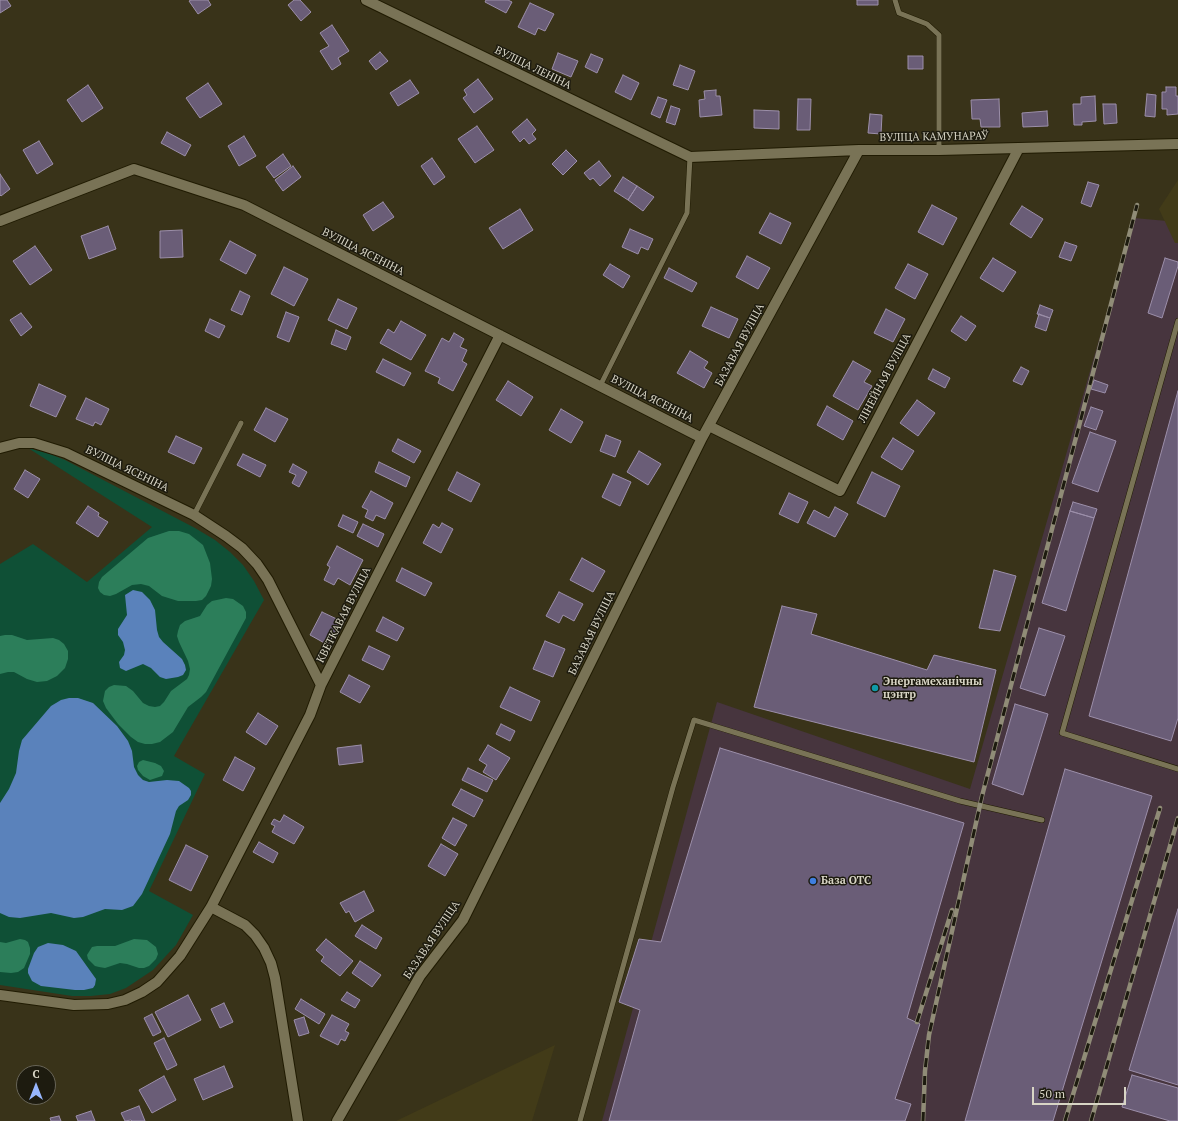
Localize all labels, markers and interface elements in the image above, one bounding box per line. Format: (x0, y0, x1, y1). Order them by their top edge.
street label: ВУЛІЦА ЛЕНІНА (492, 44, 574, 92)
street label: ВУЛІЦА КАМУНАРАЎ (879, 129, 989, 145)
street label: ВУЛІЦА ЯСЕНІНА (320, 226, 406, 278)
street label: БАЗАВАЯ ВУЛІЦА (713, 301, 767, 389)
street label: ЛІНЕЙНАЯ ВУЛІЦА (856, 331, 914, 425)
street label: ВУЛІЦА ЯСЕНІНА (609, 373, 695, 425)
street label: ВУЛІЦА ЯСЕНІНА (83, 443, 171, 495)
street label: КВЕТКАВАЯ ВУЛІЦА (314, 565, 374, 665)
street label: БАЗАВАЯ ВУЛІЦА (566, 589, 618, 677)
place label: Энергамеханічны цэнтр (883, 675, 982, 701)
marker: Энергамеханічны цэнтр (870, 683, 880, 693)
place label: База ОТС (821, 874, 871, 888)
marker: База ОТС (808, 876, 818, 886)
street label: БАЗАВАЯ ВУЛІЦА (401, 898, 463, 982)
north arrow (16, 1065, 56, 1105)
text: С (32, 1067, 40, 1081)
scale bar (1034, 1079, 1128, 1105)
text: 50 m (1039, 1086, 1065, 1101)

